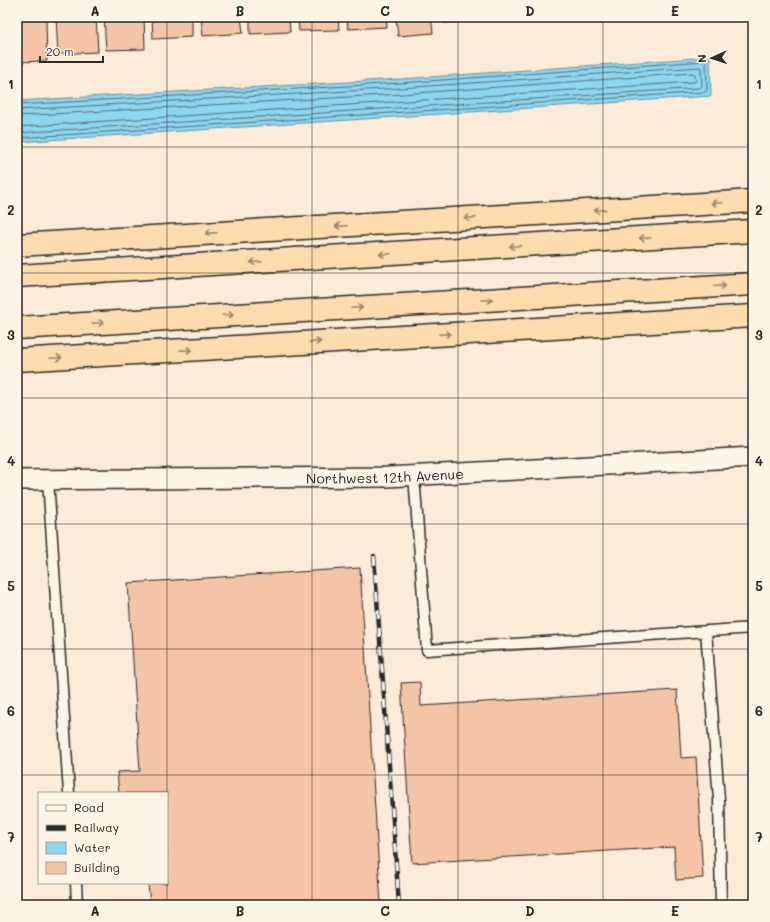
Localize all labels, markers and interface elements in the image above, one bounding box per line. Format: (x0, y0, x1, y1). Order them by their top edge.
text: A (90, 2, 100, 19)
text: B (236, 2, 245, 19)
text: C (380, 2, 390, 19)
text: D (525, 2, 535, 19)
text: E (671, 2, 679, 19)
scale bar (40, 38, 103, 64)
north arrow (692, 38, 732, 78)
text: 20 m (46, 43, 74, 59)
text: N (694, 54, 709, 63)
text: 1 (8, 75, 14, 92)
text: 1 (756, 75, 762, 92)
one-way arrow (711, 199, 724, 207)
text: 2 (7, 201, 15, 218)
text: 2 (755, 201, 763, 218)
one-way arrow (594, 206, 607, 213)
one-way arrow (464, 214, 477, 221)
one-way arrow (335, 222, 348, 229)
one-way arrow (205, 230, 218, 237)
one-way arrow (639, 235, 652, 242)
one-way arrow (509, 243, 522, 250)
one-way arrow (379, 250, 392, 258)
one-way arrow (250, 258, 263, 266)
one-way arrow (713, 282, 726, 289)
one-way arrow (480, 296, 493, 303)
one-way arrow (350, 304, 363, 311)
one-way arrow (221, 312, 234, 319)
one-way arrow (91, 320, 104, 327)
text: 3 (7, 326, 15, 343)
text: 3 (755, 326, 763, 343)
one-way arrow (438, 331, 451, 338)
one-way arrow (308, 339, 321, 346)
one-way arrow (179, 347, 192, 354)
one-way arrow (49, 354, 62, 361)
text: 4 (7, 452, 15, 469)
text: 4 (755, 452, 763, 469)
street label: Northwest 12th Avenue (306, 463, 464, 487)
text: 5 (7, 577, 15, 594)
text: 5 (755, 577, 763, 594)
text: 6 (7, 702, 15, 719)
text: 6 (755, 702, 763, 719)
legend (38, 792, 168, 884)
text: Road (74, 799, 104, 815)
text: Railway (74, 819, 119, 835)
text: 7 (7, 828, 15, 845)
text: 7 (755, 828, 763, 845)
text: Water (74, 839, 111, 855)
text: Building (74, 859, 120, 875)
text: A (90, 902, 100, 919)
text: B (236, 902, 245, 919)
text: C (380, 902, 390, 919)
text: D (525, 902, 535, 919)
text: E (671, 902, 679, 919)

